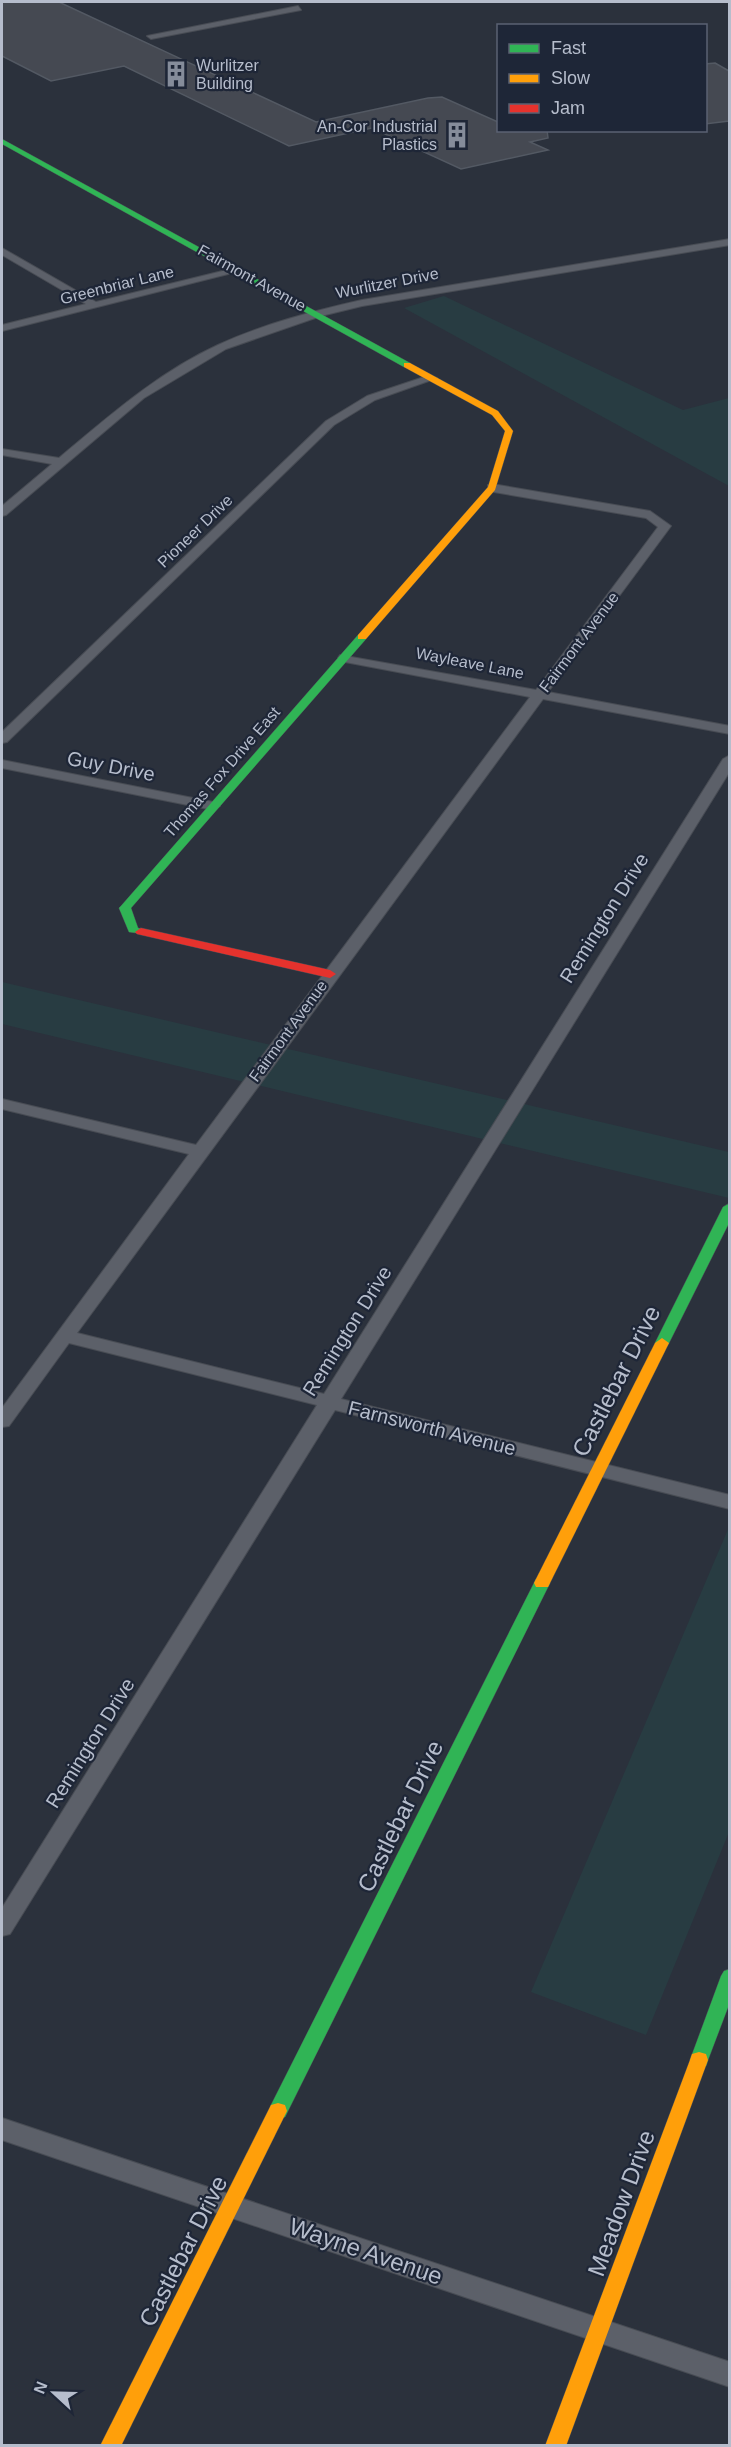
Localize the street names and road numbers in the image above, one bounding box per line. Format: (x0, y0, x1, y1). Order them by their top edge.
street label: Fairmont Avenue (195, 241, 309, 315)
street label: Greenbriar Lane (58, 263, 176, 307)
street label: Wurlitzer Drive (334, 265, 440, 301)
street label: Pioneer Drive (154, 491, 236, 571)
street label: Fairmont Avenue (536, 589, 622, 695)
street label: Wayleave Lane (415, 644, 526, 682)
street label: Thomas Fox Drive East (161, 703, 284, 841)
street label: Guy Drive (65, 747, 157, 785)
street label: Remington Drive (555, 849, 653, 987)
street label: Fairmont Avenue (246, 977, 330, 1085)
street label: Remington Drive (298, 1262, 396, 1400)
street label: Castlebar Drive (566, 1301, 666, 1461)
street label: Farnsworth Avenue (346, 1397, 518, 1459)
street label: Remington Drive (41, 1674, 139, 1812)
street label: Castlebar Drive (352, 1736, 448, 1896)
street label: Meadow Drive (582, 2126, 660, 2280)
street label: Castlebar Drive (133, 2171, 233, 2331)
street label: Wayne Avenue (286, 2212, 446, 2290)

